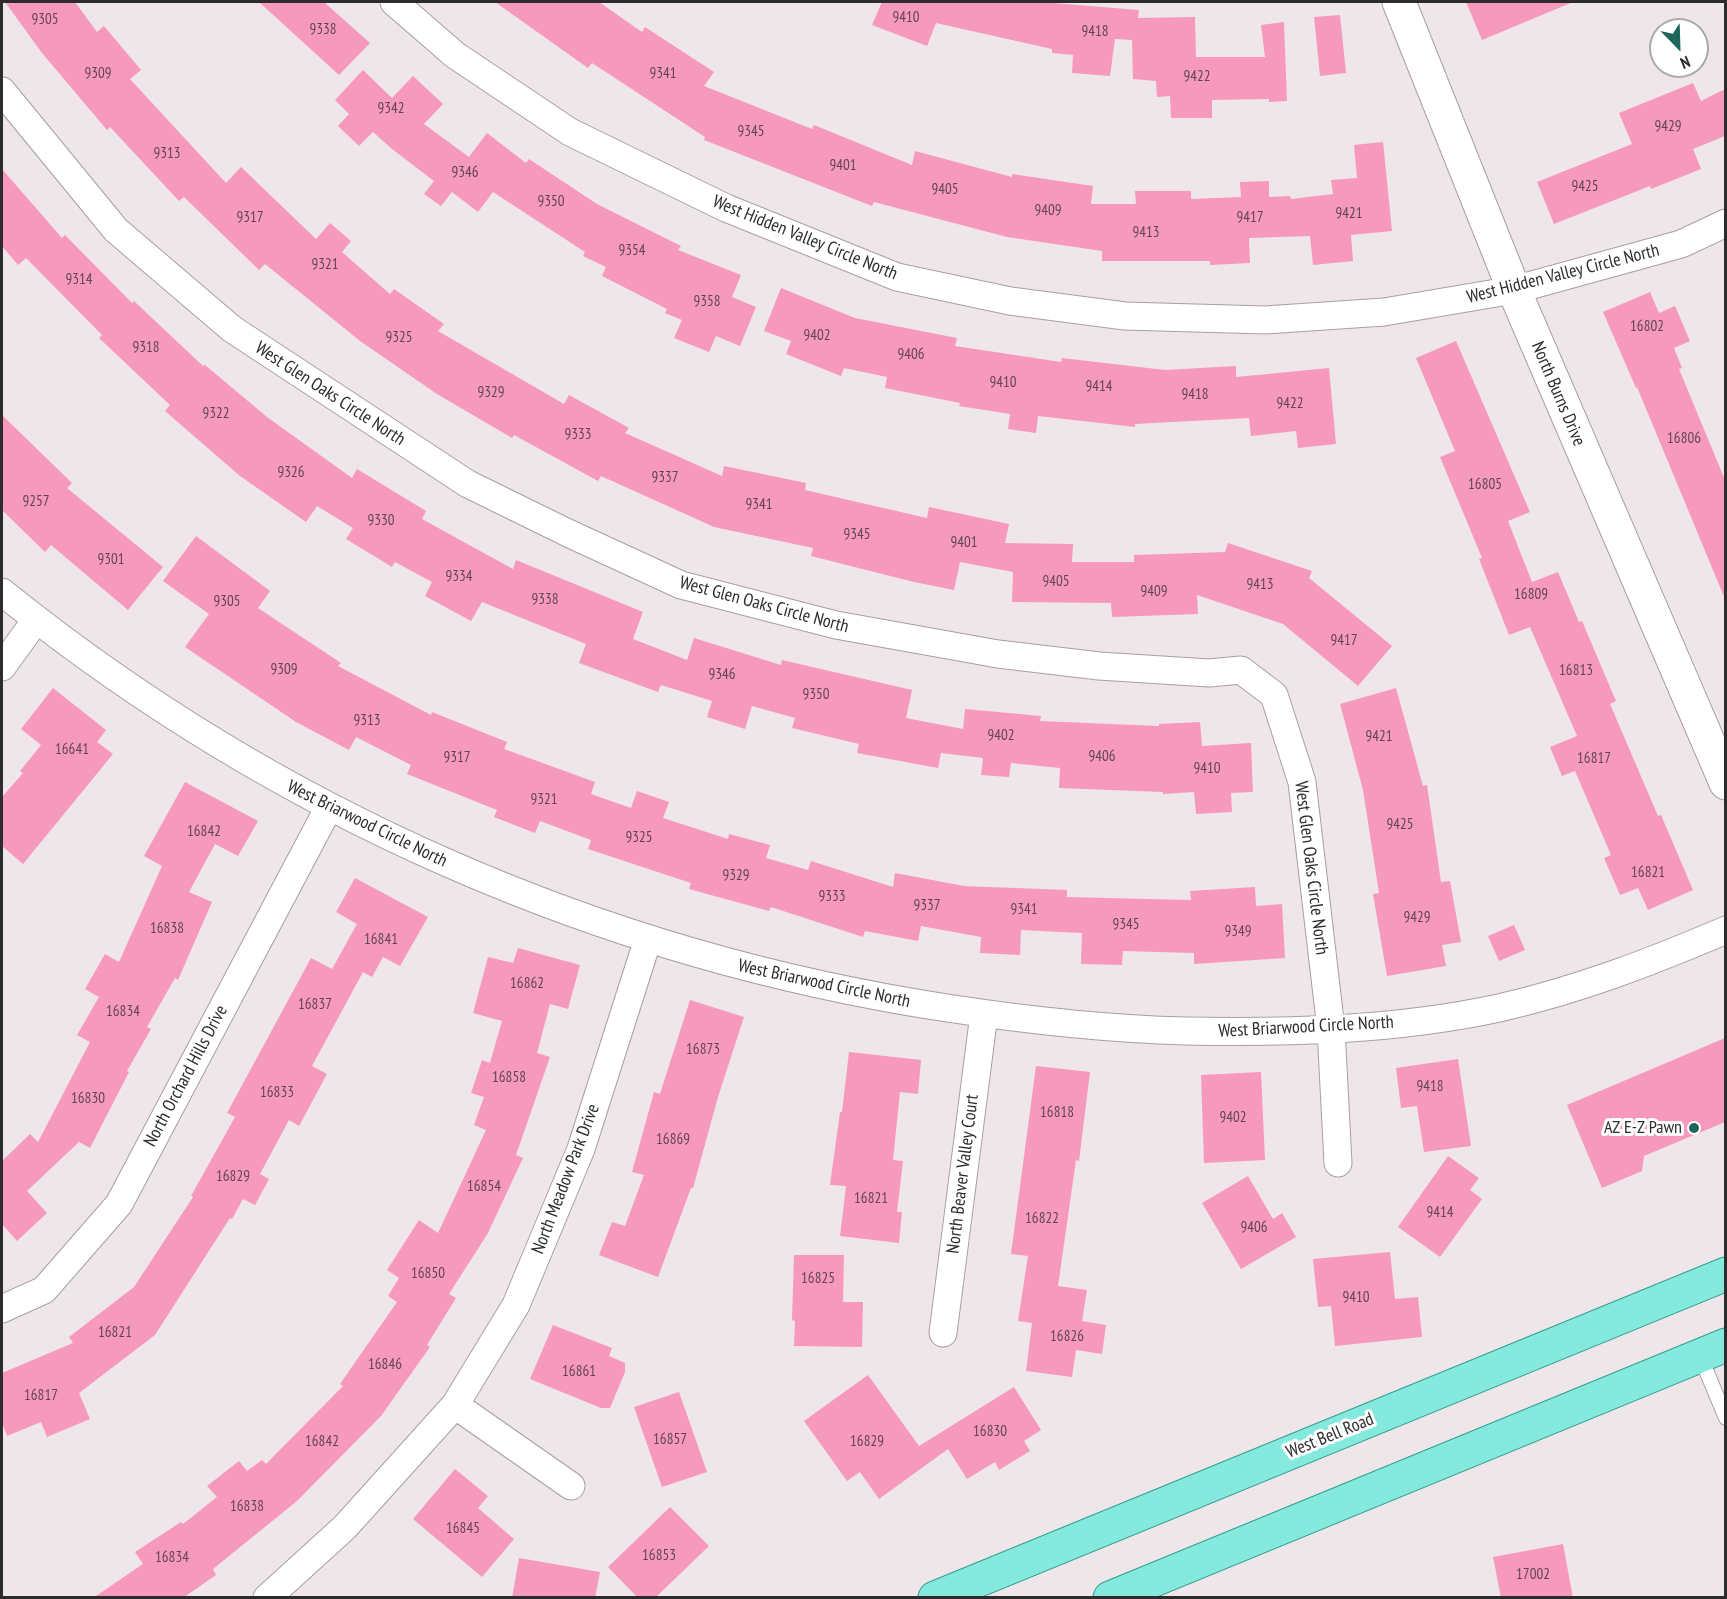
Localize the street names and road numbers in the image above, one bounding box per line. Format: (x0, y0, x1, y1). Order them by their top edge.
street label: West Hidden Valley Circle North (709, 191, 901, 285)
street label: West Hidden Valley Circle North (1465, 240, 1661, 308)
street label: West Glen Oaks Circle North (251, 337, 409, 451)
street label: North Burns Drive (1526, 339, 1590, 449)
street label: West Glen Oaks Circle North (677, 572, 851, 638)
street label: West Briarwood Circle North (283, 776, 451, 872)
street label: West Glen Oaks Circle North (1290, 780, 1332, 956)
street label: West Briarwood Circle North (736, 955, 912, 1013)
street label: North Orchard Hills Drive (140, 1002, 232, 1150)
street label: West Briarwood Circle North (1218, 1012, 1394, 1042)
street label: North Beaver Valley Court (943, 1093, 983, 1255)
street label: North Meadow Park Drive (527, 1101, 605, 1257)
street label: West Bell Road (1283, 1409, 1377, 1463)

